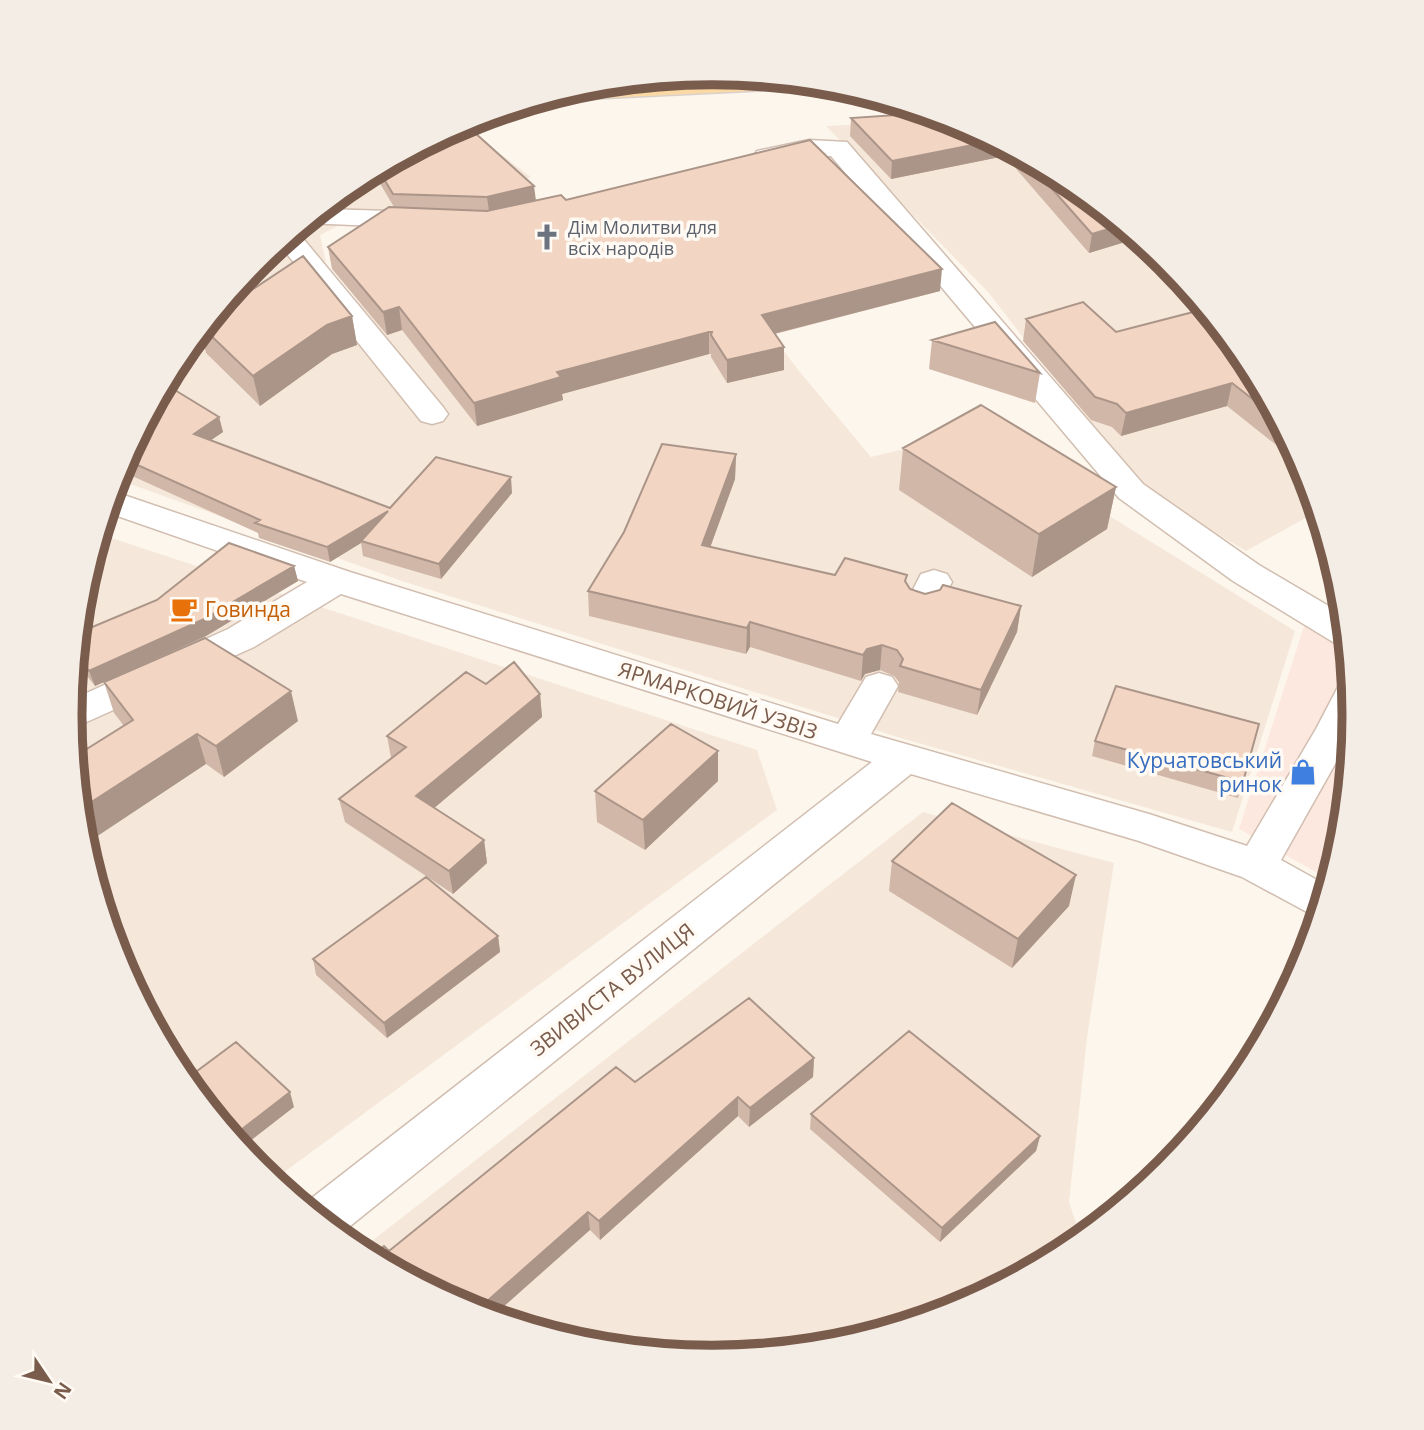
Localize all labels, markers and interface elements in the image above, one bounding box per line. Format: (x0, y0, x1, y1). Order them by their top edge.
place label: Дім Молитви для всіх народів (568, 215, 717, 260)
church icon: Дім Молитви для всіх народів (532, 222, 562, 252)
cafe icon: Говинда (169, 594, 199, 624)
place label: Говинда (205, 595, 291, 623)
street label: ЯРМАРКОВИЙ УЗВІЗ (615, 655, 821, 745)
place label: Курчатовський ринок (1127, 746, 1282, 798)
shop icon: Курчатовський ринок (1288, 757, 1318, 787)
street label: ЗВИВИСТА ВУЛИЦЯ (524, 916, 700, 1062)
north arrow (14, 1346, 84, 1416)
text: N (48, 1377, 78, 1405)

